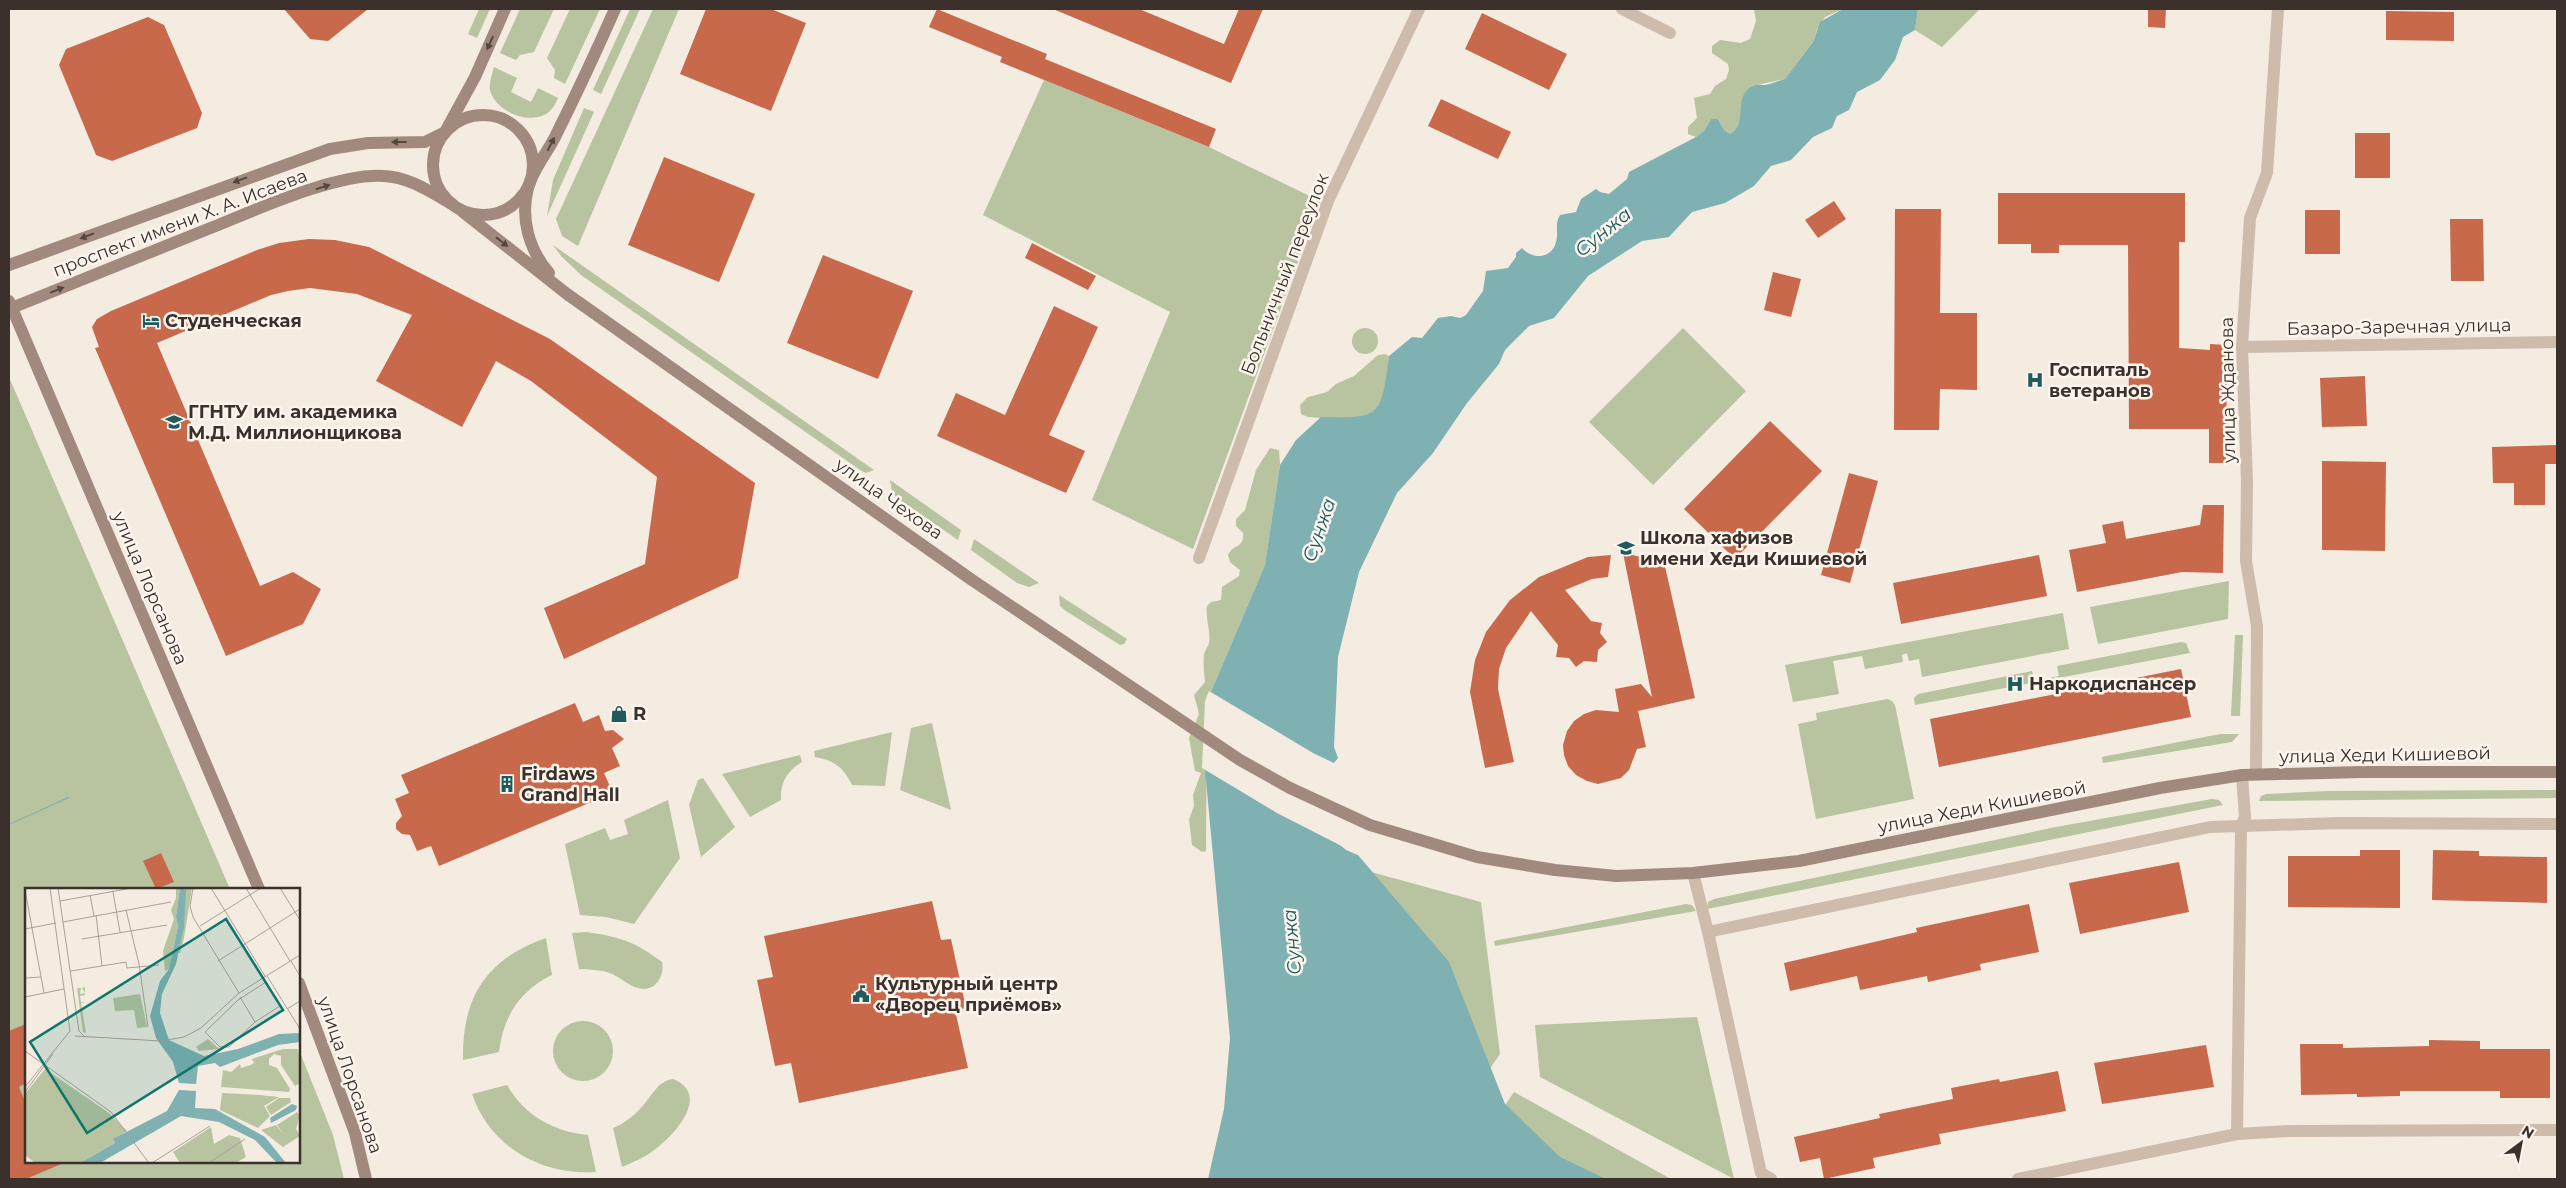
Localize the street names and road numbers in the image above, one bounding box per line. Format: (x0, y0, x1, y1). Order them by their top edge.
street label: проспект имени Х. А. Исаева (50, 164, 310, 282)
street label: Больничный переулок (1236, 170, 1334, 378)
street label: Базаро-Заречная улица (2287, 314, 2511, 340)
street label: улица Жданова (2216, 317, 2240, 464)
street label: улица Чехова (830, 453, 947, 544)
street label: улица Лорсанова (107, 507, 192, 668)
street label: улица Хеди Кишиевой (2278, 742, 2491, 768)
street label: улица Хеди Кишиевой (1875, 776, 2088, 838)
street label: улица Лорсанова (312, 993, 387, 1156)

